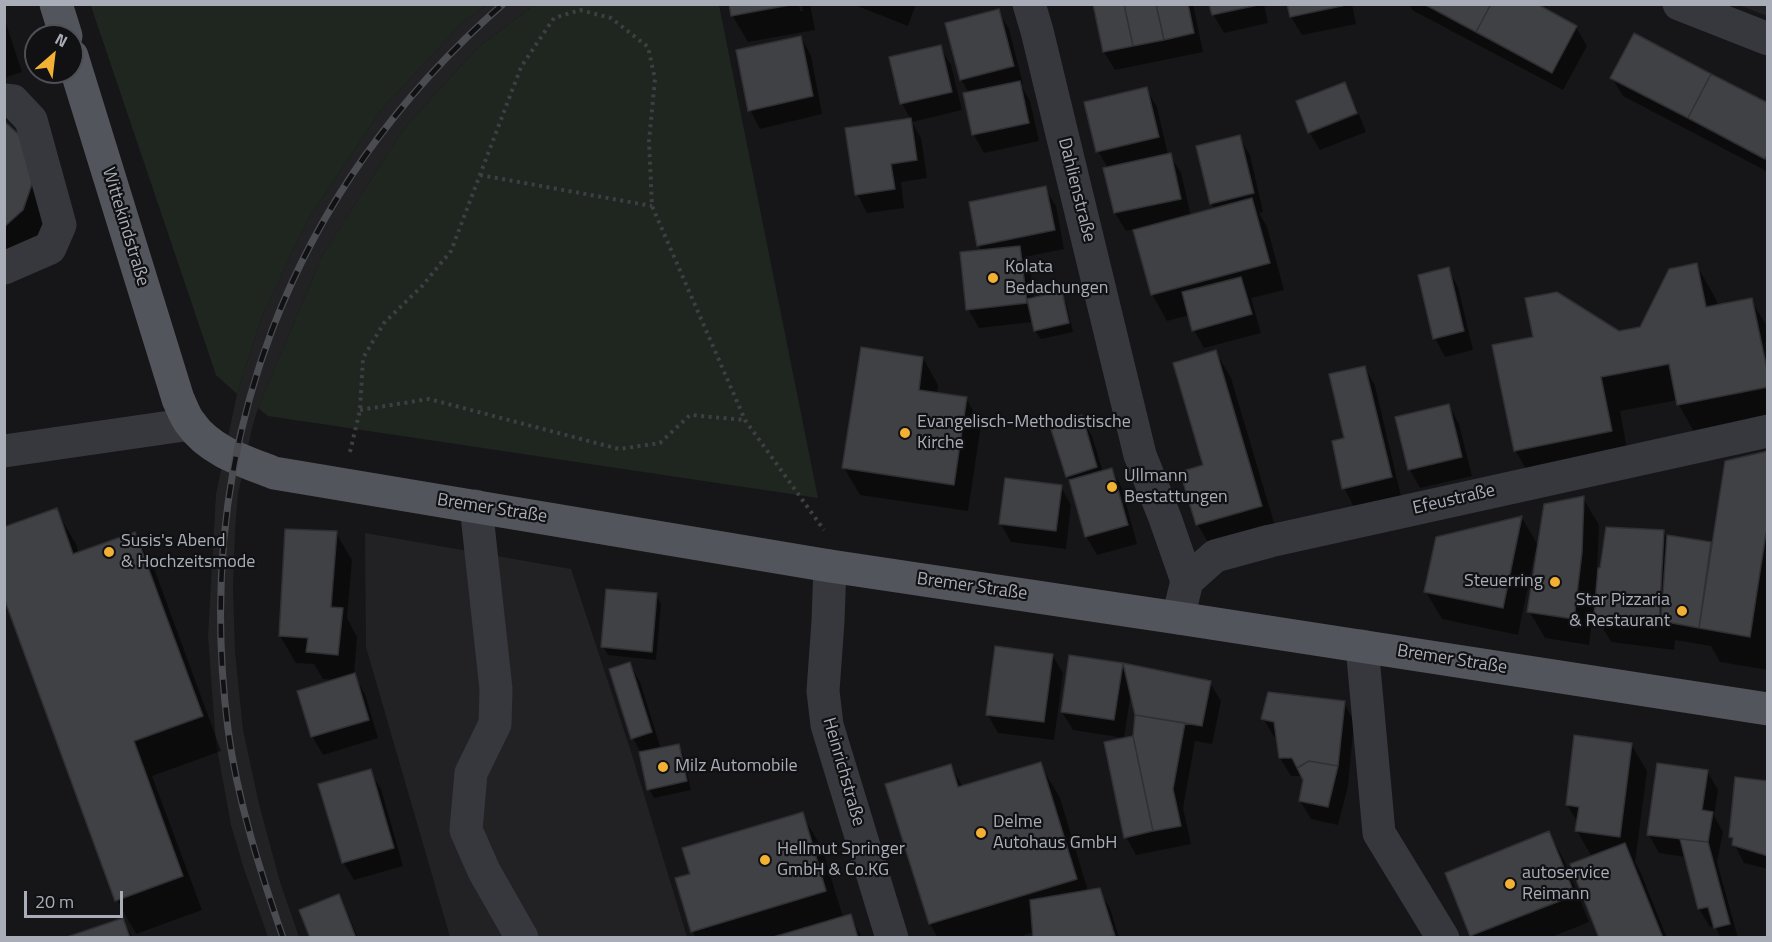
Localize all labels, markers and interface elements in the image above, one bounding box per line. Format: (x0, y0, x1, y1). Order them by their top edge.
north arrow (24, 24, 84, 84)
text: N (51, 27, 72, 53)
street label: Dahlienstraße (1053, 136, 1099, 244)
street label: Wittekindstraße (97, 165, 153, 289)
place label: Kolata Bedachungen (1005, 257, 1108, 300)
marker: Kolata Bedachungen (986, 271, 1000, 285)
place label: Evangelisch-Methodistische Kirche (917, 412, 1131, 454)
marker: Evangelisch-Methodistische Kirche (898, 426, 912, 440)
place label: Ullmann Bestattungen (1124, 466, 1228, 508)
marker: Ullmann Bestattungen (1105, 480, 1119, 494)
street label: Efeustraße (1411, 480, 1497, 520)
street label: Bremer Straße (435, 490, 549, 528)
place label: Susis's Abend & Hochzeitsmode (121, 531, 255, 574)
marker: Susis's Abend & Hochzeitsmode (102, 545, 116, 559)
street label: Bremer Straße (915, 569, 1029, 605)
place label: Steuerring (1464, 571, 1543, 593)
marker: Steuerring (1548, 575, 1562, 589)
place label: Star Pizzaria & Restaurant (1569, 590, 1670, 632)
marker: Star Pizzaria & Restaurant (1675, 604, 1689, 618)
street label: Bremer Straße (1395, 641, 1509, 679)
street label: Heinrichstraße (817, 715, 869, 829)
place label: Milz Automobile (675, 756, 798, 778)
marker: Milz Automobile (656, 760, 670, 774)
place label: Delme Autohaus GmbH (993, 812, 1117, 854)
marker: Delme Autohaus GmbH (974, 826, 988, 840)
place label: Hellmut Springer GmbH & Co.KG (777, 839, 905, 882)
marker: Hellmut Springer GmbH & Co.KG (758, 853, 772, 867)
place label: autoservice Reimann (1522, 863, 1610, 906)
marker: autoservice Reimann (1503, 877, 1517, 891)
scale bar (27, 879, 126, 917)
text: 20 m (35, 888, 74, 915)

